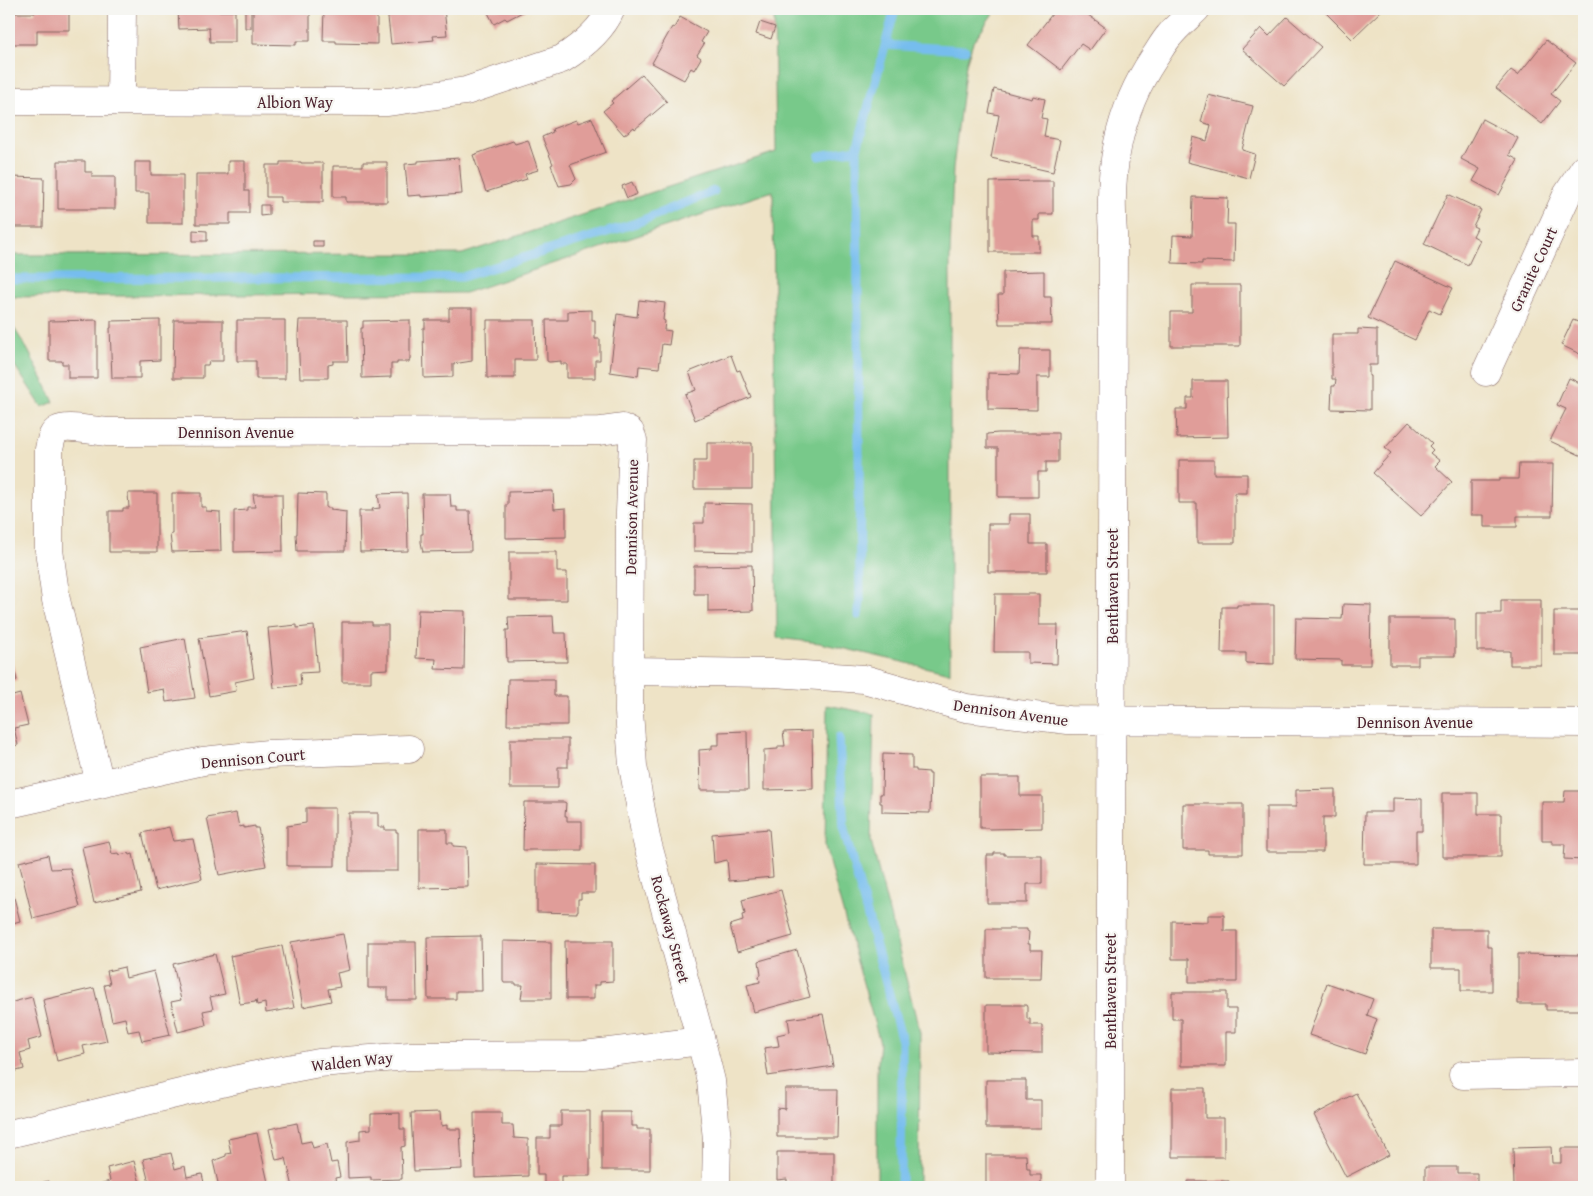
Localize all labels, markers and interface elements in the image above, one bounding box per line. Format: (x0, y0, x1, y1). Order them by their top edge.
street label: Albion Way (257, 90, 333, 114)
street label: Granite Court (1503, 222, 1563, 315)
street label: Dennison Avenue (178, 420, 294, 444)
street label: Dennison Avenue (618, 459, 644, 575)
street label: Benthaven Street (1100, 528, 1124, 644)
street label: Dennison Avenue (952, 692, 1070, 732)
street label: Dennison Avenue (1357, 710, 1473, 734)
street label: Dennison Court (200, 741, 306, 775)
street label: Rockaway Street (645, 873, 697, 986)
street label: Benthaven Street (1098, 933, 1122, 1049)
street label: Walden Way (310, 1045, 394, 1077)

